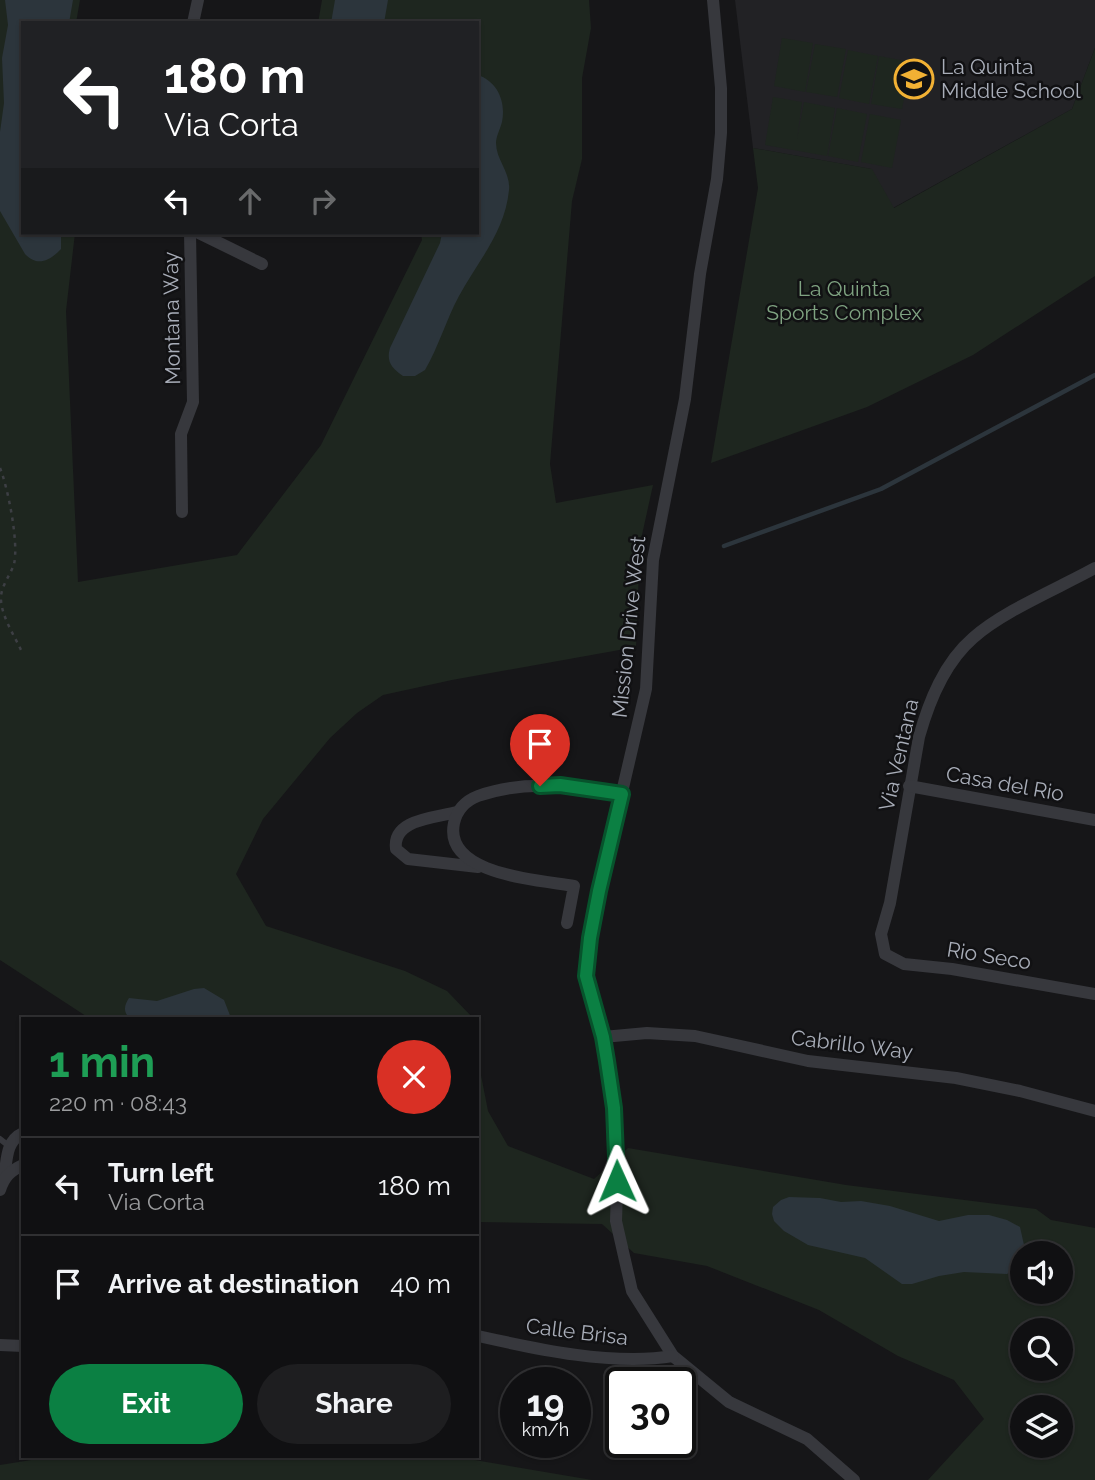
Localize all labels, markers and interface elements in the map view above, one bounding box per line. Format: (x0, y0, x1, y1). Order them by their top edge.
text: 180 m (164, 47, 305, 104)
icon: left (49, 49, 140, 140)
place label: La Quinta Middle School (941, 54, 1081, 103)
school or university icon: La Quinta Middle School (893, 58, 935, 100)
text: Via Corta (164, 106, 299, 143)
icon: left (158, 182, 196, 220)
icon: ahead (231, 182, 269, 220)
icon: right (304, 182, 342, 220)
street label: Montana Way (158, 251, 185, 385)
park label: La Quinta Sports Complex (766, 276, 922, 325)
street label: Mission Drive West (607, 535, 650, 719)
street label: Via Ventana (873, 696, 924, 813)
pin (510, 714, 570, 786)
icon: arrive (521, 725, 559, 763)
street label: Casa del Rio (944, 761, 1066, 806)
street label: Rio Seco (945, 937, 1033, 975)
street label: Cabrillo Way (790, 1025, 914, 1064)
text: 1 min (49, 1038, 155, 1087)
button: close (377, 1040, 451, 1114)
text: 220 m · 08:43 (49, 1089, 187, 1116)
position arrow (580, 1144, 654, 1218)
text: Turn left (108, 1158, 214, 1188)
icon: left (49, 1167, 87, 1205)
text: 180 m (378, 1171, 451, 1201)
text: Via Corta (108, 1188, 205, 1215)
map controls (1010, 1241, 1073, 1458)
button: sound (1010, 1241, 1073, 1304)
icon: arrive (49, 1265, 87, 1303)
text: Arrive at destination (108, 1269, 359, 1299)
text: 40 m (390, 1269, 451, 1299)
street label: Calle Brisa (525, 1313, 629, 1350)
button: search (1010, 1318, 1073, 1381)
button: Exit (49, 1364, 243, 1444)
button: Share (257, 1364, 451, 1444)
speed limit sign: 30 (605, 1367, 696, 1458)
text: 19 (527, 1383, 564, 1424)
button: layers (1010, 1395, 1073, 1458)
text: km/h (522, 1419, 569, 1440)

